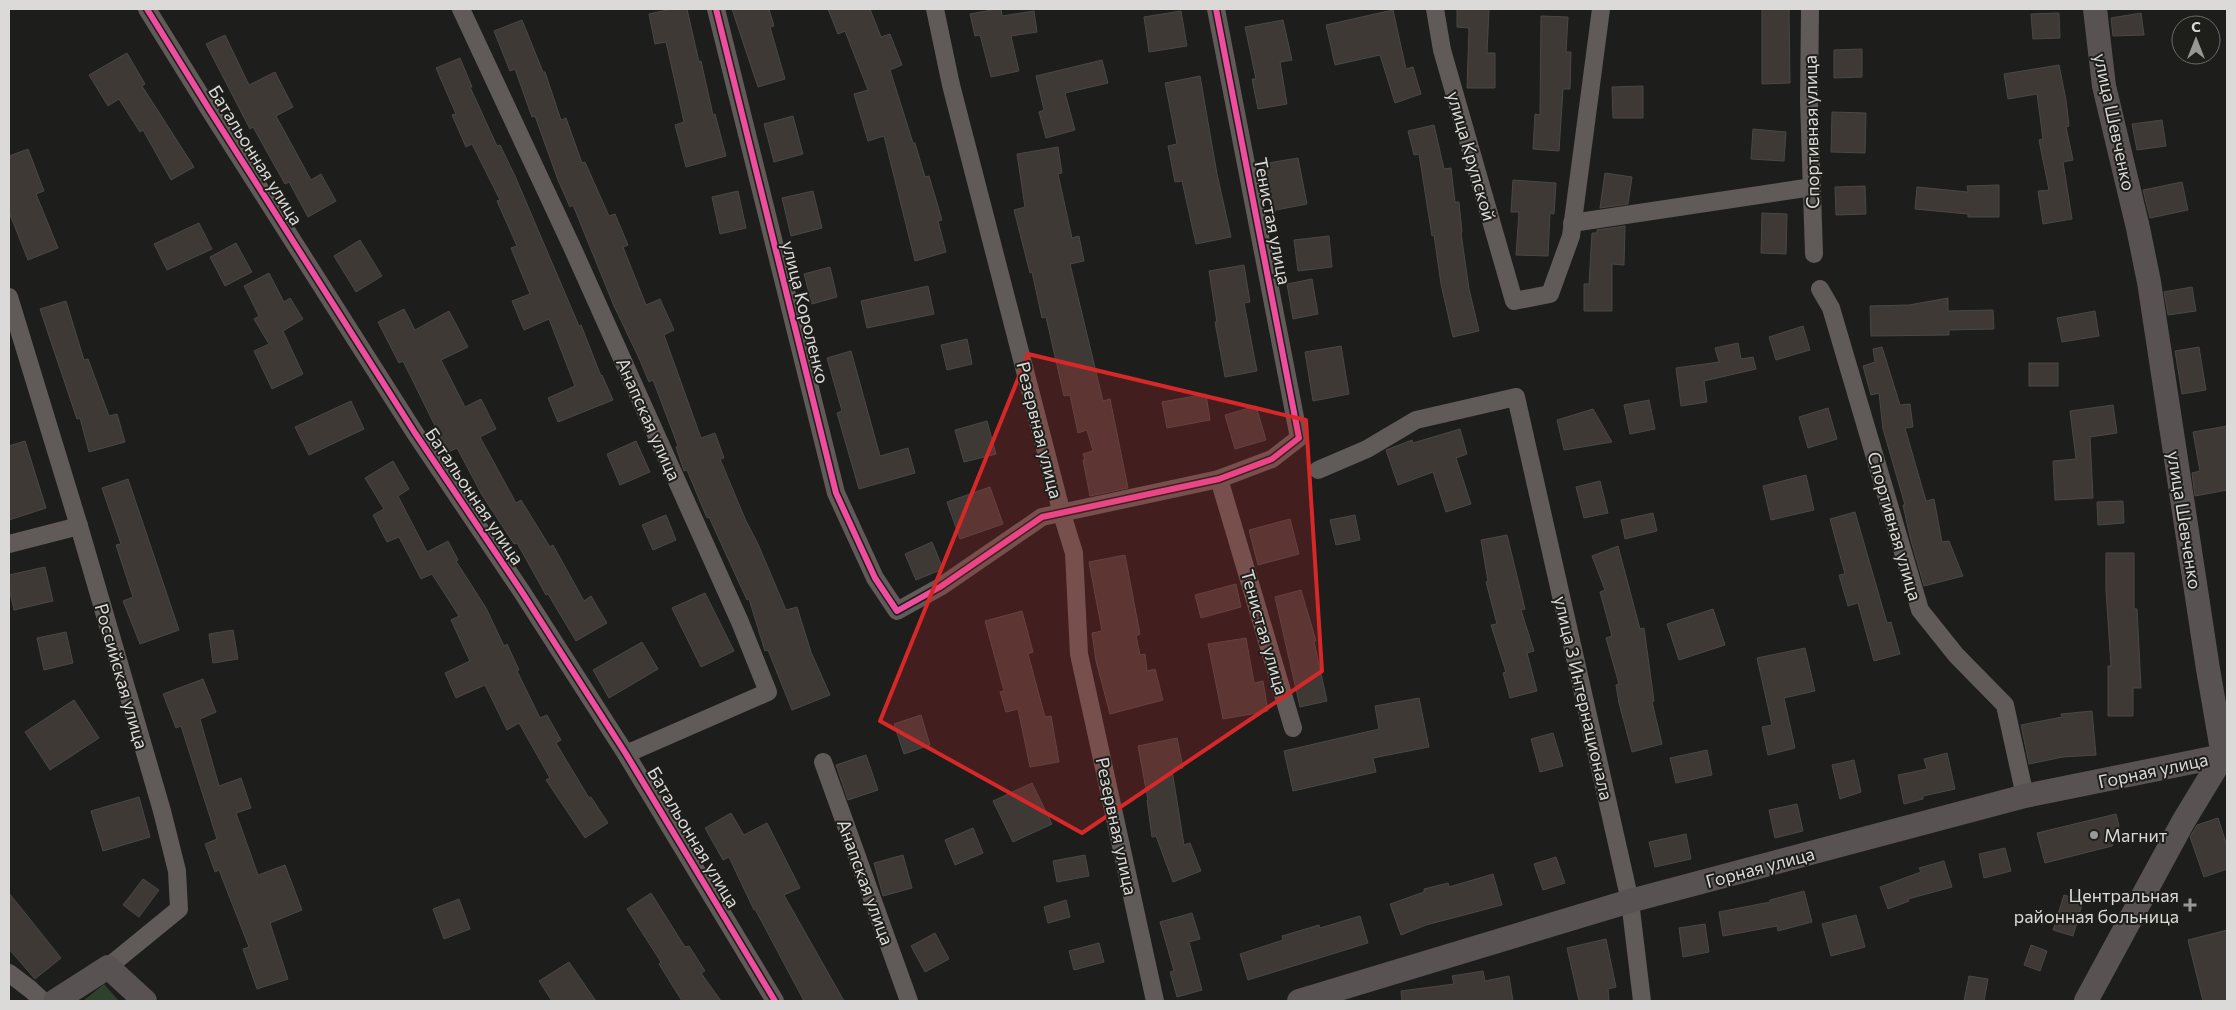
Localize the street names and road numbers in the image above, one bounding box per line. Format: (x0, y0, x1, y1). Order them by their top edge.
street label: улица Шевченко (2090, 51, 2140, 193)
street label: Спортивная улица (1799, 55, 1823, 209)
street label: Батальонная улица (204, 81, 308, 229)
street label: улица Крупской (1443, 89, 1501, 223)
street label: Тенистая улица (1250, 156, 1296, 286)
street label: улица Короленко (778, 238, 834, 386)
street label: Анапская улица (612, 354, 686, 484)
street label: Резервная улица (1012, 359, 1068, 501)
street label: Батальонная улица (421, 423, 529, 569)
street label: Спортивная улица (1863, 449, 1927, 603)
street label: улица Шевченко (2163, 449, 2207, 591)
street label: Тенистая улица (1237, 567, 1293, 697)
street label: улица 3 Интернационала (1550, 594, 1618, 802)
street label: Российская улица (91, 601, 153, 751)
street label: Горная улица (2096, 748, 2210, 792)
street label: Резервная улица (1092, 755, 1142, 897)
street label: Батальонная улица (643, 762, 745, 912)
street label: Анапская улица (833, 816, 899, 948)
street label: Горная улица (1703, 842, 1817, 892)

